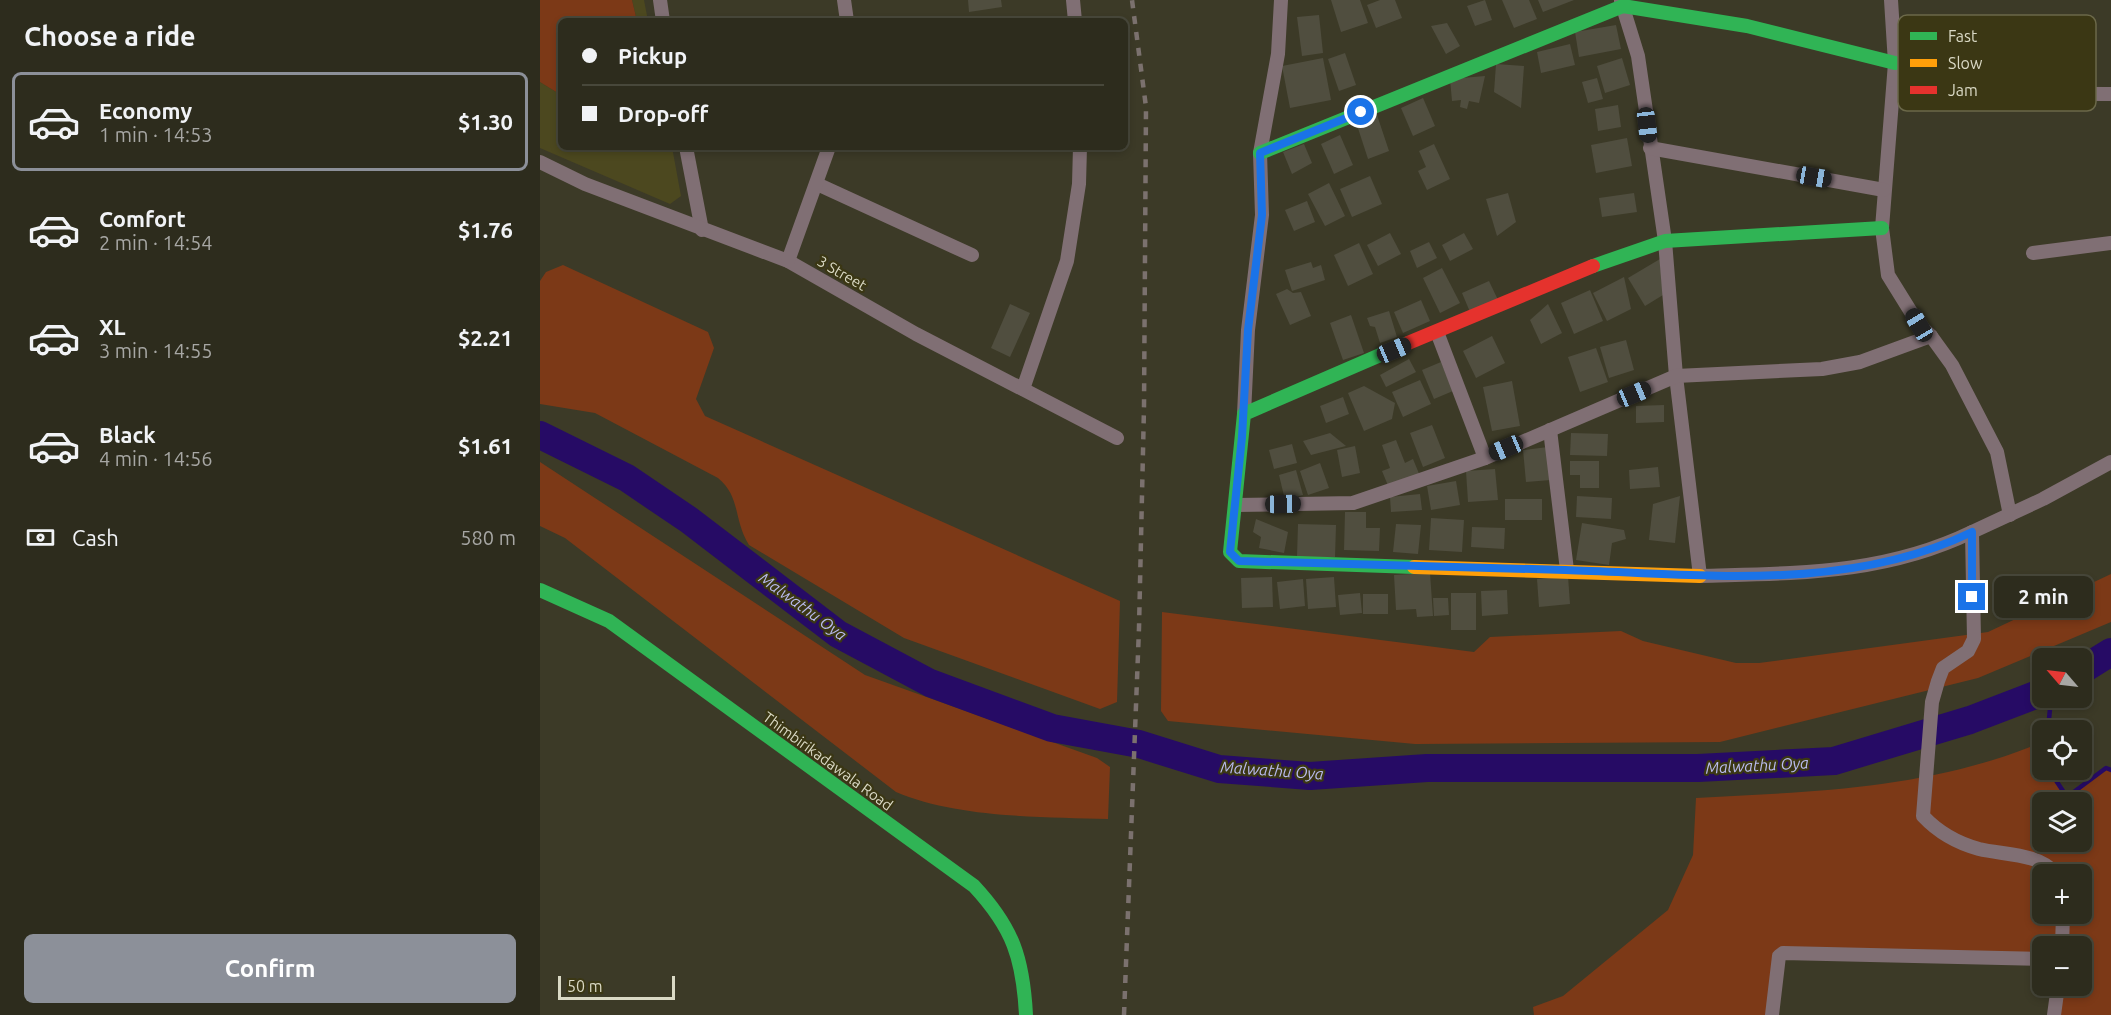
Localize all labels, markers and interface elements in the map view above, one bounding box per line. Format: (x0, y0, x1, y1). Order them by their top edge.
legend (1898, 15, 2096, 111)
text: Choose a ride (24, 21, 196, 51)
text: Fast (1948, 27, 1978, 45)
text: Pickup (618, 43, 687, 68)
text: Slow (1948, 54, 1983, 72)
text: Jam (1948, 81, 1978, 99)
icon: car (27, 95, 81, 149)
text: Economy (99, 98, 192, 123)
route start (1347, 98, 1374, 125)
text: Drop-off (618, 101, 708, 126)
car (1636, 106, 1658, 144)
text: $1.30 (458, 109, 513, 134)
text: 1 min · 14:53 (99, 123, 213, 146)
car (1795, 165, 1833, 189)
icon: car (27, 203, 81, 257)
text: Comfort (99, 206, 186, 231)
text: $1.76 (458, 217, 513, 242)
text: 2 min · 14:54 (99, 231, 213, 254)
street label: 3 Street (814, 252, 870, 294)
car (1902, 305, 1936, 345)
icon: car (27, 311, 81, 365)
text: XL (99, 314, 126, 339)
text: $2.21 (458, 325, 513, 350)
car (1374, 335, 1414, 365)
text: 3 min · 14:55 (99, 339, 213, 362)
car (1614, 379, 1654, 409)
icon: car (27, 419, 81, 473)
text: Black (99, 422, 156, 447)
text: $1.61 (458, 433, 513, 458)
car (1486, 433, 1526, 463)
text: 4 min · 14:56 (99, 447, 213, 470)
car (1265, 495, 1301, 513)
icon: cash (24, 521, 57, 554)
text: Cash (72, 525, 119, 550)
text: 580 m (460, 526, 516, 549)
water label: Malwathu Oya (756, 568, 850, 644)
callout: 2 min (1993, 576, 2092, 618)
route end (1958, 583, 1985, 610)
text: 2 min (2018, 585, 2069, 608)
north arrow (2032, 648, 2092, 708)
map controls (2032, 648, 2092, 996)
street label: Thimbirikadawala Road (760, 708, 896, 814)
button: locate (2032, 720, 2092, 780)
water label: Malwathu Oya (1705, 753, 1809, 777)
water label: Malwathu Oya (1220, 757, 1325, 783)
button: layers (2032, 792, 2092, 852)
button: + (2032, 864, 2092, 924)
button: Confirm (24, 934, 516, 1003)
button: − (2032, 936, 2092, 996)
scale bar (558, 973, 675, 1000)
text: 50 m (567, 977, 603, 995)

